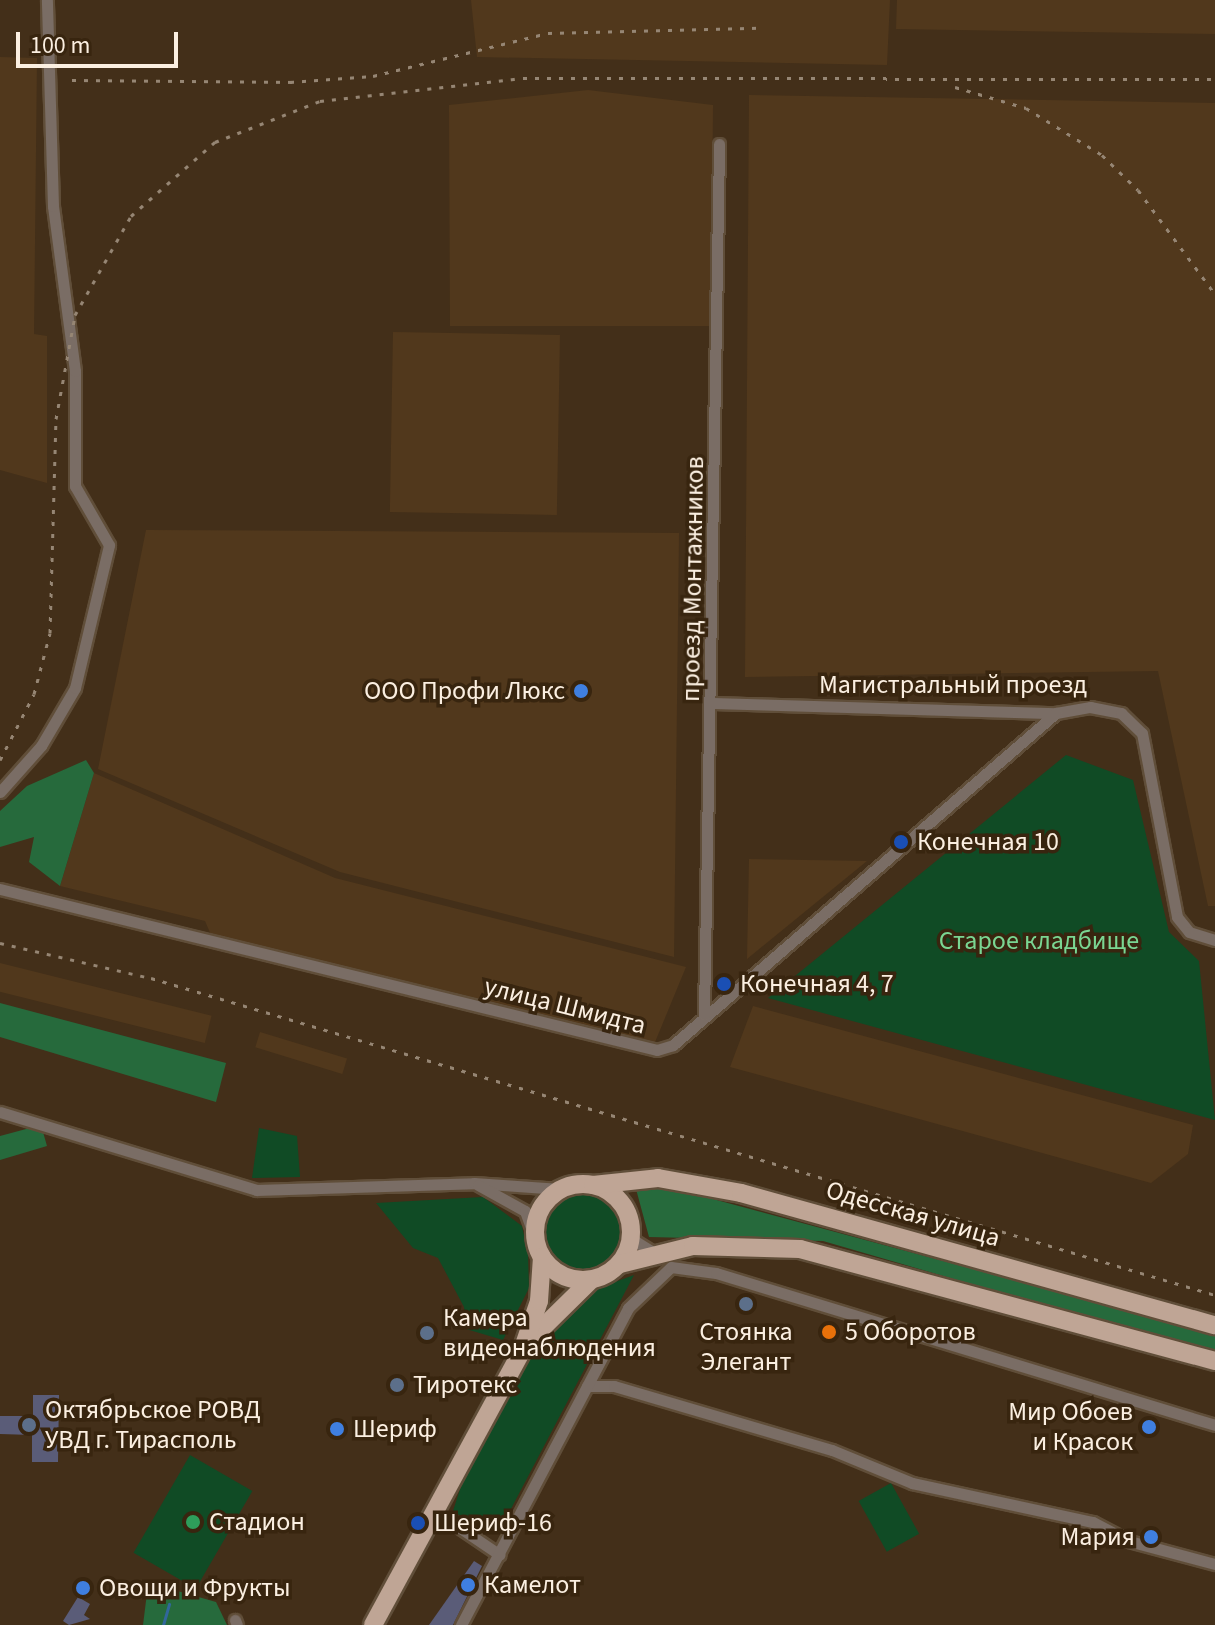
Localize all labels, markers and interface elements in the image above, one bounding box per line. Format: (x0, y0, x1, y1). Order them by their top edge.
scale bar (20, 16, 182, 66)
text: 100 m (30, 28, 90, 63)
street label: проезд Монтажников (675, 456, 711, 702)
street label: Магистральный проезд (819, 669, 1087, 701)
place label: ООО Профи Люкс (364, 675, 565, 707)
marker: ООО Профи Люкс (572, 682, 590, 700)
place label: Конечная 10 (917, 826, 1059, 858)
marker: Конечная 10 (892, 833, 910, 851)
park label: Старое кладбище (939, 925, 1139, 957)
place label: Конечная 4, 7 (740, 968, 894, 1000)
street label: улица Шмидта (481, 971, 649, 1041)
marker: Конечная 4, 7 (715, 975, 733, 993)
street label: Одесская улица (822, 1174, 1004, 1254)
marker: Стоянка Элегант (737, 1295, 755, 1313)
place label: Камера видеонаблюдения (443, 1302, 656, 1364)
place label: Стоянка Элегант (699, 1316, 793, 1378)
place label: 5 Оборотов (845, 1316, 976, 1348)
marker: 5 Оборотов (820, 1323, 838, 1341)
marker: Камера видеонаблюдения (418, 1324, 436, 1342)
place label: Тиротекс (413, 1369, 517, 1401)
marker: Тиротекс (388, 1376, 406, 1394)
place label: Октябрьское РОВД УВД г. Тирасполь (45, 1394, 261, 1456)
place label: Мир Обоев и Красок (1008, 1396, 1133, 1458)
place label: Шериф (353, 1413, 437, 1445)
marker: Октябрьское РОВД УВД г. Тирасполь (20, 1416, 38, 1434)
marker: Мир Обоев и Красок (1140, 1418, 1158, 1436)
marker: Шериф (328, 1420, 346, 1438)
place label: Стадион (209, 1506, 305, 1538)
place label: Шериф-16 (434, 1507, 552, 1539)
marker: Стадион (184, 1513, 202, 1531)
marker: Шериф-16 (409, 1514, 427, 1532)
place label: Мария (1060, 1521, 1135, 1553)
marker: Мария (1142, 1528, 1160, 1546)
place label: Камелот (484, 1569, 581, 1601)
place label: Овощи и Фрукты (99, 1572, 291, 1604)
marker: Камелот (459, 1576, 477, 1594)
marker: Овощи и Фрукты (74, 1579, 92, 1597)

